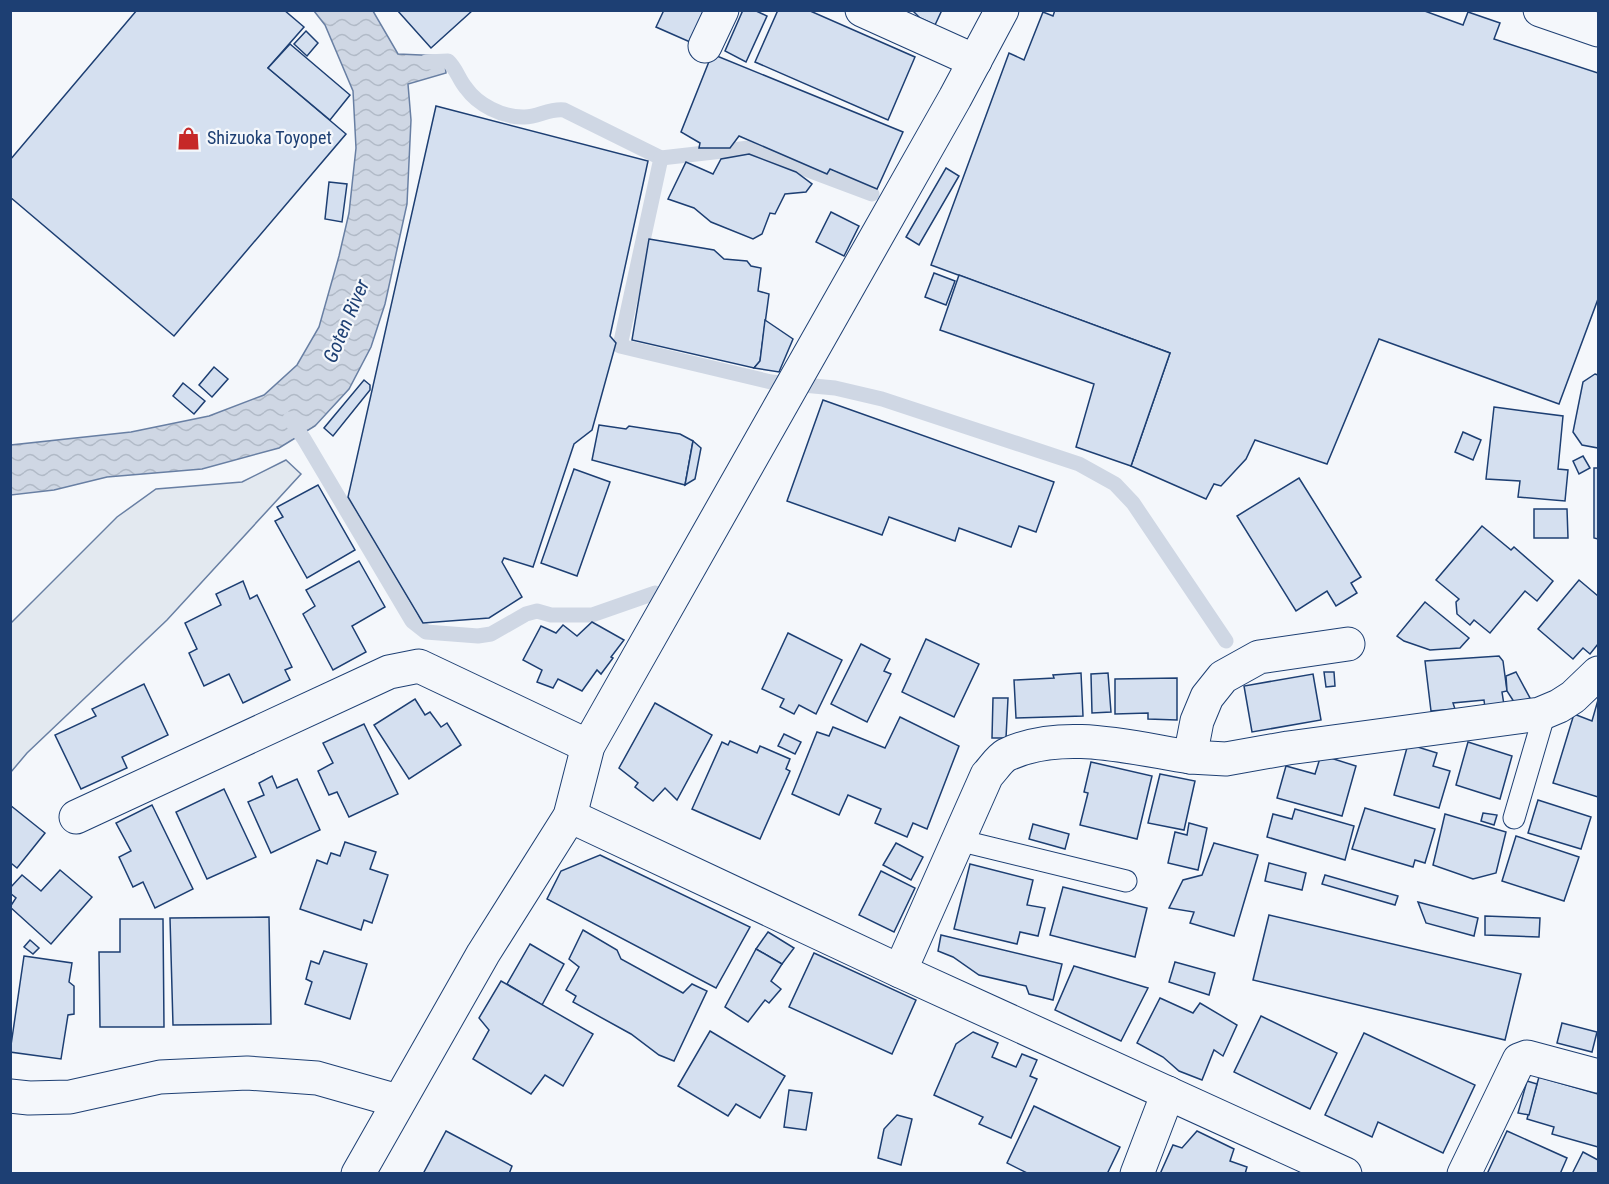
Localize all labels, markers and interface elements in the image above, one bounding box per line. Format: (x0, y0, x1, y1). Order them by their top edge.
shop icon: Shizuoka Toyopet (176, 125, 202, 151)
place label: Shizuoka Toyopet (207, 127, 332, 148)
water label: Goten River (318, 275, 375, 366)

